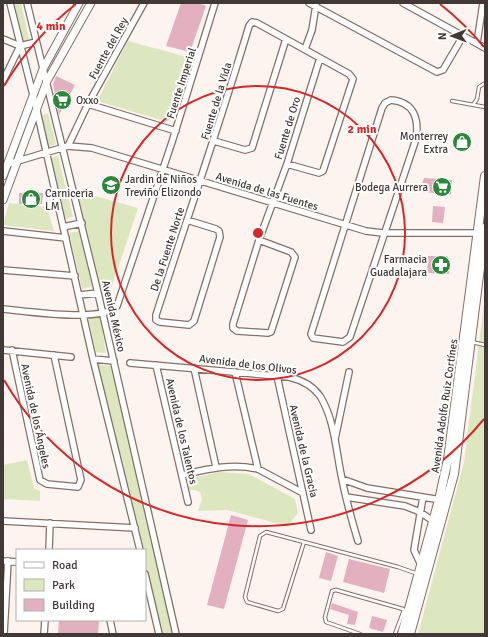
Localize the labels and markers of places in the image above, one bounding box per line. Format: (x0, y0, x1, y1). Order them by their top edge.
supermarket icon: Oxxo (51, 89, 73, 111)
place label: Oxxo (76, 94, 99, 107)
place label: Monterrey Extra (400, 130, 449, 156)
shop icon: Monterrey Extra (451, 131, 473, 153)
place label: Jardin de Niños Treviño Elizondo (125, 173, 202, 199)
school or university icon: Jardin de Niños Treviño Elizondo (100, 174, 122, 196)
supermarket icon: Bodega Aurrera (431, 176, 453, 198)
place label: Bodega Aurrera (355, 181, 428, 194)
place label: Carniceria LM (45, 187, 94, 213)
shop icon: Carniceria LM (20, 188, 42, 210)
centre of rings (251, 226, 265, 240)
place label: Farmacia Guadalajara (370, 253, 427, 279)
pharmacy icon: Farmacia Guadalajara (430, 254, 452, 276)

